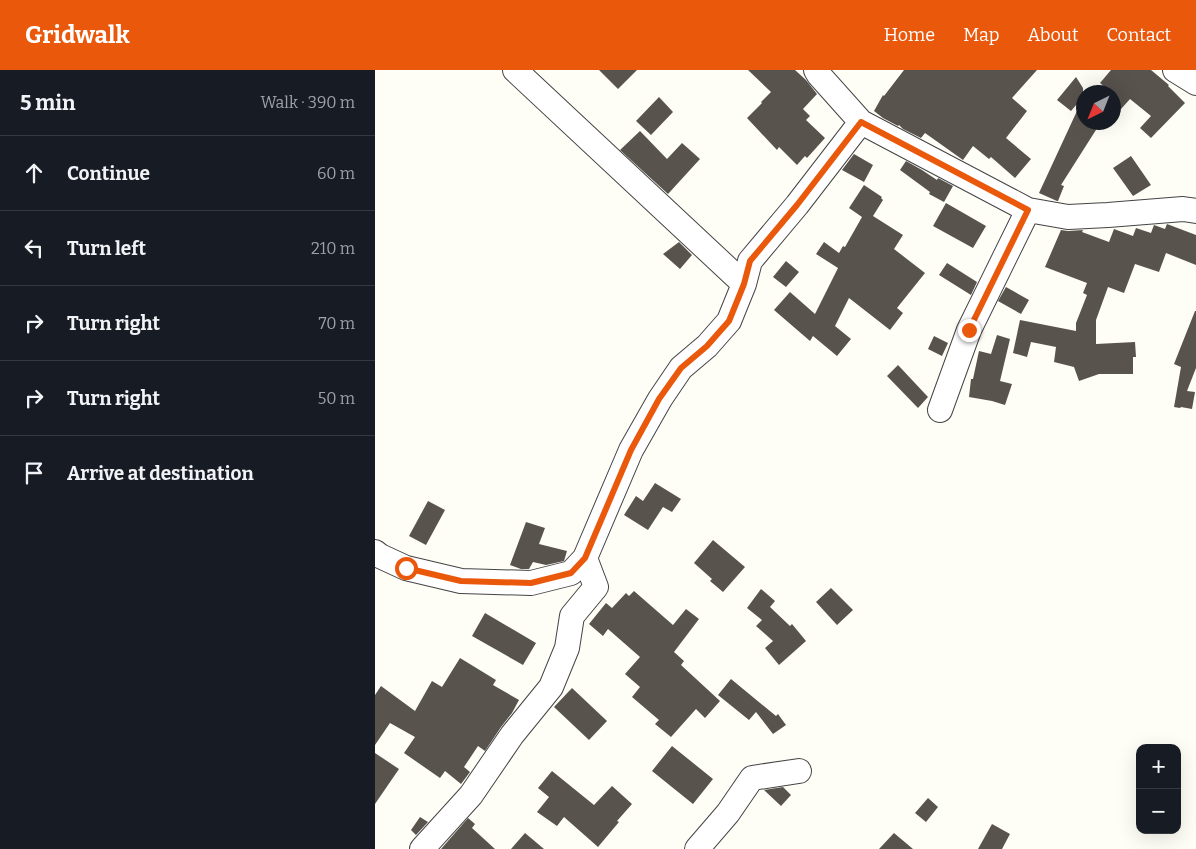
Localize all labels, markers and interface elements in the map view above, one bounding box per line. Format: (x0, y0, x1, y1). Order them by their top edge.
text: Gridwalk (25, 21, 130, 49)
text: Home (884, 24, 935, 46)
text: Map (963, 24, 999, 46)
text: About (1027, 24, 1078, 46)
text: Contact (1106, 24, 1171, 46)
north arrow (1076, 85, 1121, 130)
text: 5 min (20, 90, 76, 116)
text: Walk · 390 m (261, 93, 355, 112)
icon: ahead (20, 159, 48, 187)
text: Continue (67, 162, 150, 185)
text: 60 m (317, 164, 355, 183)
icon: left (20, 234, 48, 262)
text: Turn left (67, 237, 146, 260)
text: 210 m (311, 239, 355, 258)
icon: right (20, 309, 48, 337)
text: Turn right (67, 312, 160, 335)
text: 70 m (319, 314, 355, 333)
route end (958, 319, 981, 342)
icon: right (20, 384, 48, 412)
text: Turn right (67, 387, 160, 410)
text: 50 m (318, 389, 355, 408)
icon: arrive (20, 459, 48, 487)
text: Arrive at destination (67, 462, 254, 485)
route start (395, 557, 418, 580)
map controls (1136, 744, 1181, 834)
button: + (1136, 744, 1181, 789)
button: − (1136, 789, 1181, 834)

